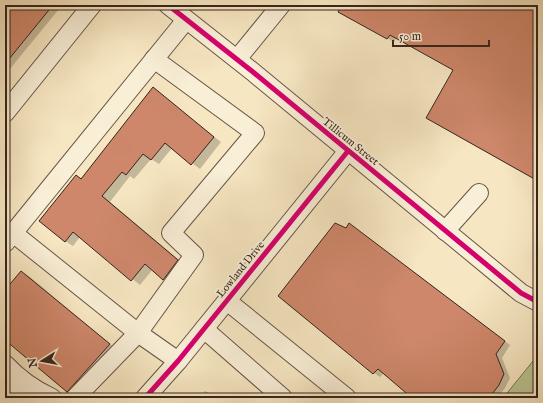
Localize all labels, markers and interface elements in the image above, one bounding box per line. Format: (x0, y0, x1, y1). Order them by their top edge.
scale bar (393, 22, 489, 48)
text: 50 m (399, 29, 421, 44)
street label: Tillicum Street (319, 115, 382, 169)
street label: Lowland Drive (214, 239, 268, 301)
north arrow (22, 341, 62, 381)
text: N (25, 356, 41, 370)

